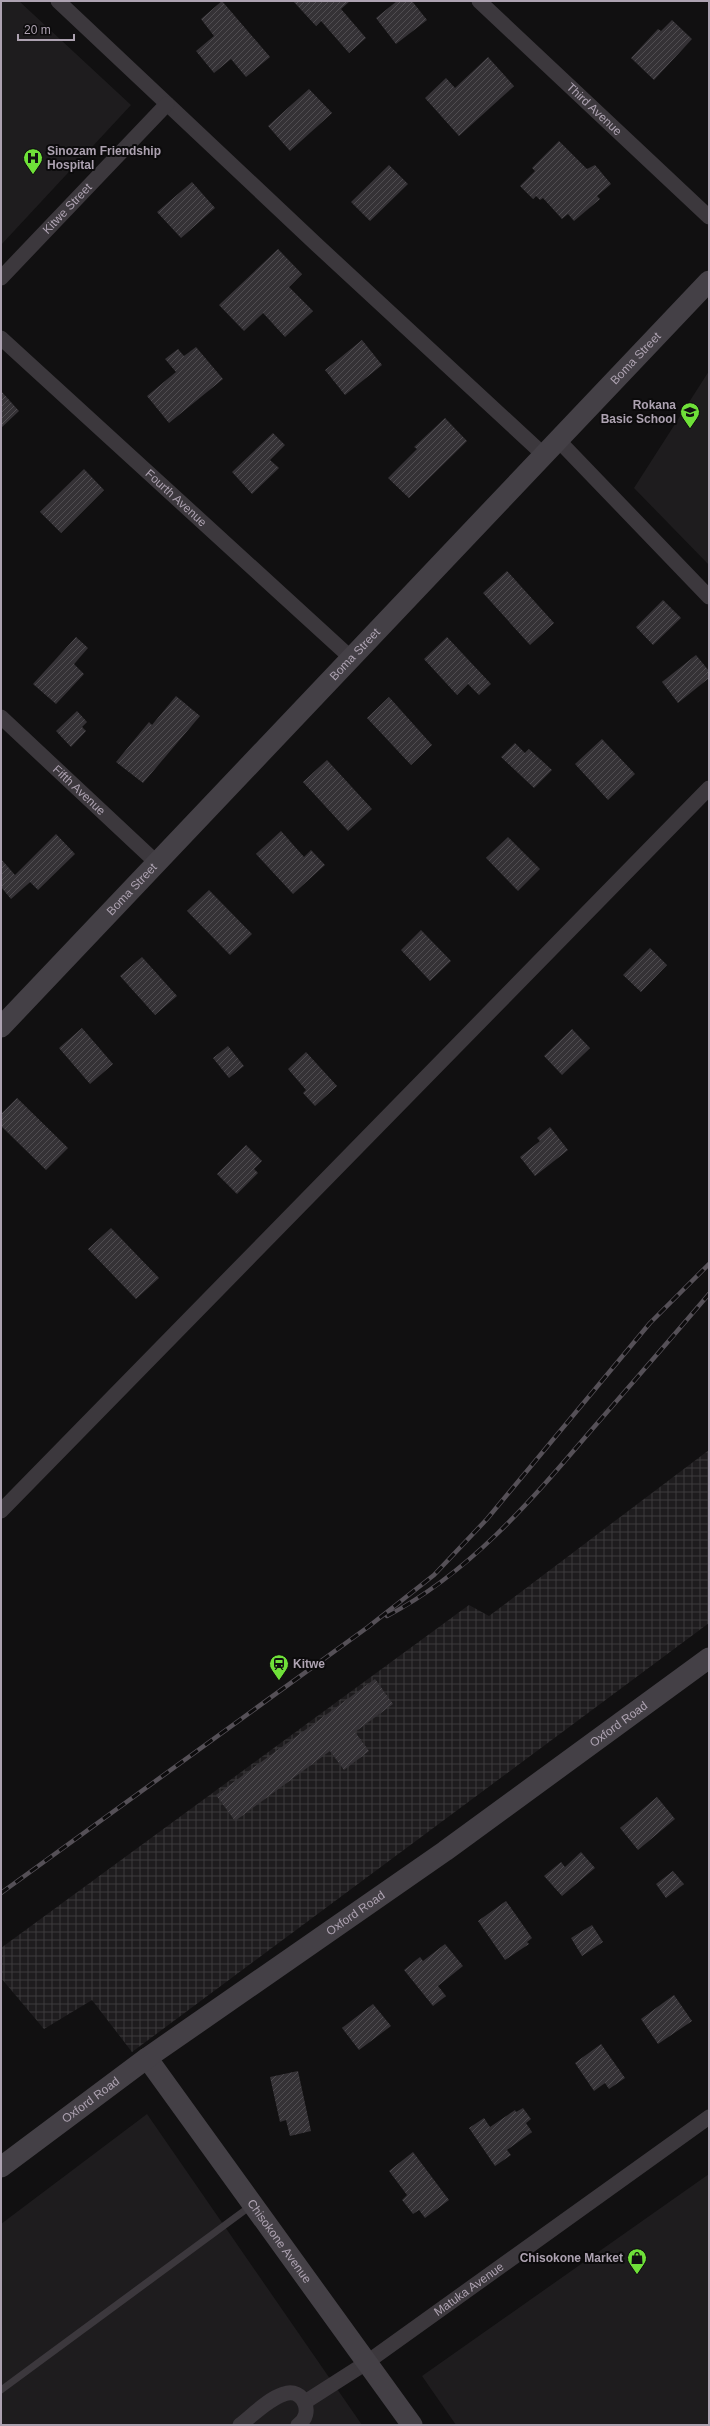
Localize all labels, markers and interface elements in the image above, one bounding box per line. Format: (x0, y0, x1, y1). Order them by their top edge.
scale bar (18, 16, 74, 42)
text: 20 m (24, 23, 51, 37)
street label: Third Avenue (564, 80, 625, 139)
place label: Sinozam Friendship Hospital (47, 144, 161, 172)
hospital icon: Sinozam Friendship Hospital (22, 147, 44, 175)
street label: Kitwe Street (40, 180, 95, 237)
street label: Boma Street (608, 329, 664, 387)
place label: Rokana Basic School (601, 398, 676, 426)
school or university icon: Rokana Basic School (679, 401, 701, 429)
street label: Fourth Avenue (142, 466, 210, 530)
street label: Boma Street (327, 625, 383, 683)
street label: Fifth Avenue (50, 762, 108, 818)
street label: Boma Street (104, 860, 160, 918)
station icon: Kitwe (268, 1653, 290, 1681)
place label: Kitwe (293, 1657, 325, 1671)
street label: Oxford Road (587, 1698, 650, 1750)
street label: Oxford Road (323, 1888, 387, 1938)
street label: Oxford Road (59, 2074, 122, 2126)
street label: Chisokone Avenue (244, 2197, 314, 2286)
shop icon: Chisokone Market (626, 2247, 648, 2275)
place label: Chisokone Market (520, 2251, 623, 2265)
street label: Matuka Avenue (431, 2259, 507, 2319)

